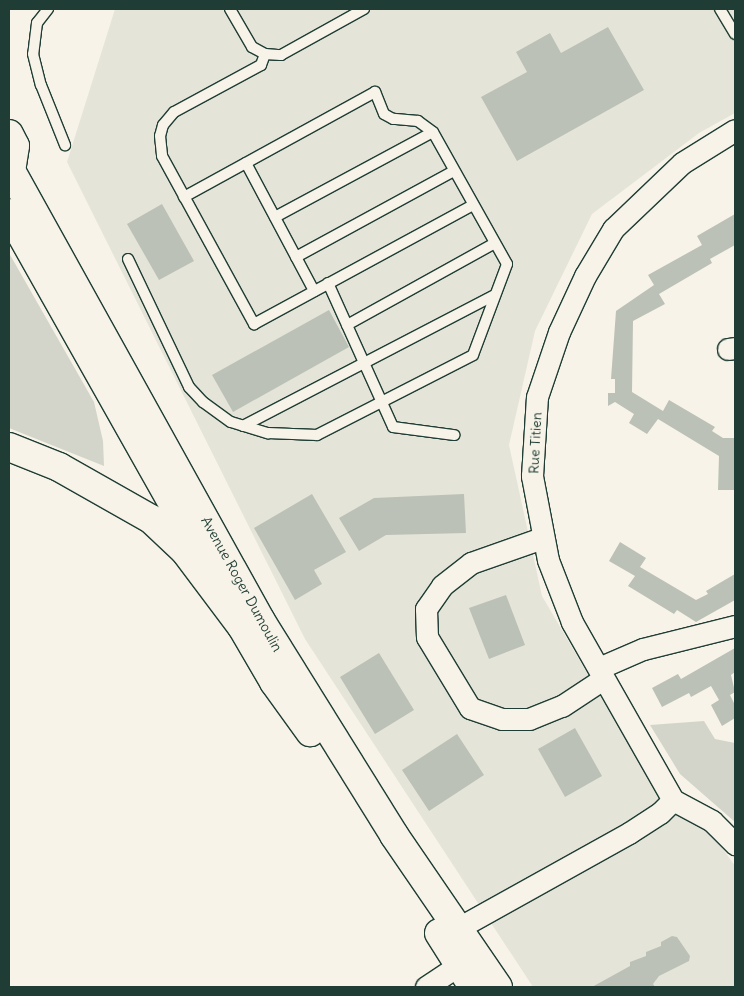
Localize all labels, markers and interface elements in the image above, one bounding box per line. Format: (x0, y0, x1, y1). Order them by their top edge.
street label: Rue Titien (525, 412, 545, 474)
street label: Avenue Roger Dumoulin (198, 513, 286, 655)

